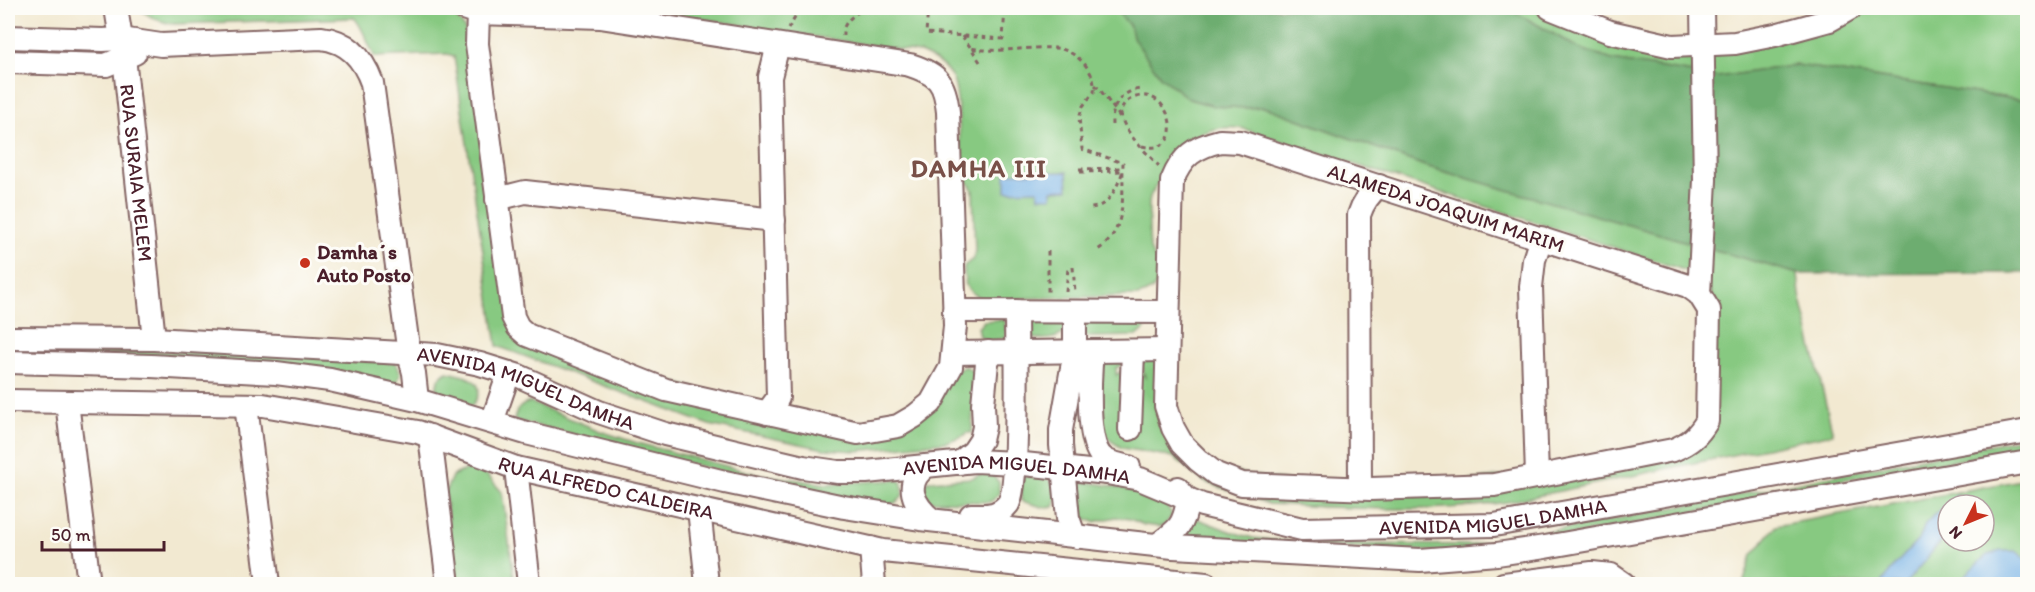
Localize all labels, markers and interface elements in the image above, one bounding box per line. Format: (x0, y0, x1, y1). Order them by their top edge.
street label: RUA SURAIA MELEM (115, 83, 158, 263)
district label: DAMHA III (910, 152, 1048, 184)
street label: ALAMEDA JOAQUIM MARIM (1325, 158, 1567, 258)
place label: Damha´s Auto Posto (316, 240, 411, 287)
marker: Damha´s Auto Posto (298, 256, 312, 270)
street label: AVENIDA MIGUEL DAMHA (416, 342, 638, 435)
street label: AVENIDA MIGUEL DAMHA (901, 449, 1133, 489)
street label: RUA ALFREDO CALDEIRA (495, 451, 716, 524)
street label: AVENIDA MIGUEL DAMHA (1379, 493, 1609, 539)
north arrow (1936, 493, 1996, 553)
scale bar (42, 514, 164, 552)
text: N (1945, 522, 1966, 543)
text: 50 m (51, 524, 91, 546)

